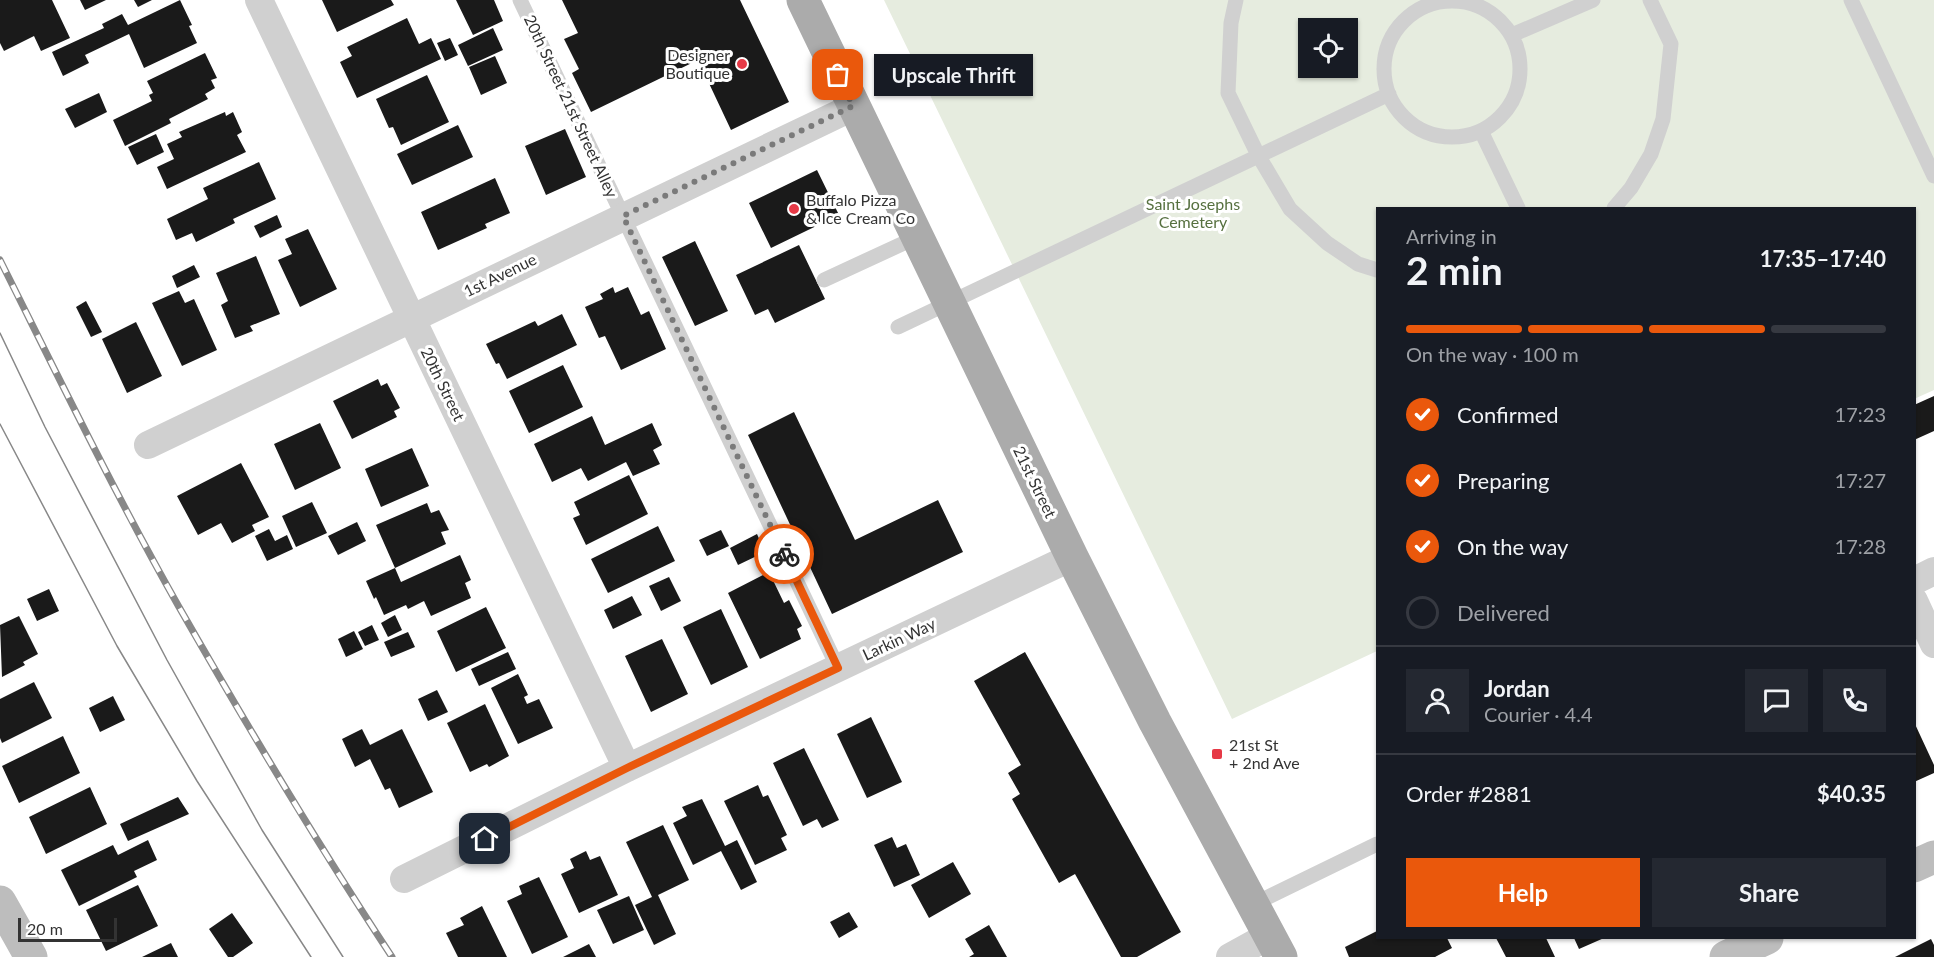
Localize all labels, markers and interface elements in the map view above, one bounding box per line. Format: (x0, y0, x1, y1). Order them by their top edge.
street label: 20th Street 21st Street Alley (521, 11, 623, 201)
map controls (1298, 18, 1358, 78)
button: locate (1298, 18, 1358, 78)
place label: Designer Boutique (666, 45, 730, 82)
pin (812, 49, 863, 100)
callout: Upscale Thrift (874, 54, 1033, 96)
marker: Designer Boutique (735, 57, 749, 71)
icon: bag (821, 58, 854, 91)
text: Upscale Thrift (891, 63, 1016, 87)
place label: Buffalo Pizza & Ice Cream Co (806, 190, 915, 227)
park label: Saint Josephs Cemetery (1146, 194, 1240, 231)
marker: Buffalo Pizza & Ice Cream Co (787, 202, 801, 216)
text: Arriving in (1406, 224, 1497, 248)
text: 17:35–17:40 (1760, 245, 1886, 272)
text: 2 min (1406, 247, 1503, 293)
street label: 1st Avenue (460, 249, 539, 300)
text: On the way · 100 m (1406, 342, 1579, 366)
street label: 20th Street (417, 344, 470, 424)
icon: check (1406, 398, 1439, 431)
text: Confirmed (1457, 401, 1559, 428)
text: 17:23 (1835, 402, 1886, 426)
street label: 21st Street (1010, 443, 1061, 521)
icon: check (1406, 464, 1439, 497)
text: Preparing (1457, 467, 1549, 494)
text: 17:27 (1835, 468, 1886, 492)
courier (754, 524, 814, 584)
icon: check (1406, 530, 1439, 563)
text: On the way (1457, 533, 1568, 560)
text: 17:28 (1835, 534, 1886, 558)
icon: bike (768, 538, 801, 571)
text: Delivered (1457, 599, 1550, 626)
street label: Larkin Way (859, 613, 939, 664)
button: person (1406, 669, 1469, 732)
button: chat (1745, 669, 1808, 732)
button: phone (1823, 669, 1886, 732)
text: Jordan (1484, 675, 1550, 702)
text: Courier · 4.4 (1484, 702, 1593, 726)
place label: 21st St + 2nd Ave (1229, 735, 1300, 772)
marker: 21st St + 2nd Ave (1210, 747, 1224, 761)
text: Order #2881 (1406, 780, 1532, 807)
text: $40.35 (1817, 780, 1886, 807)
pin (459, 813, 510, 864)
icon: home (468, 822, 501, 855)
button: Help (1406, 858, 1640, 927)
button: Share (1652, 858, 1886, 927)
scale bar (18, 915, 117, 942)
text: 20 m (27, 919, 63, 938)

